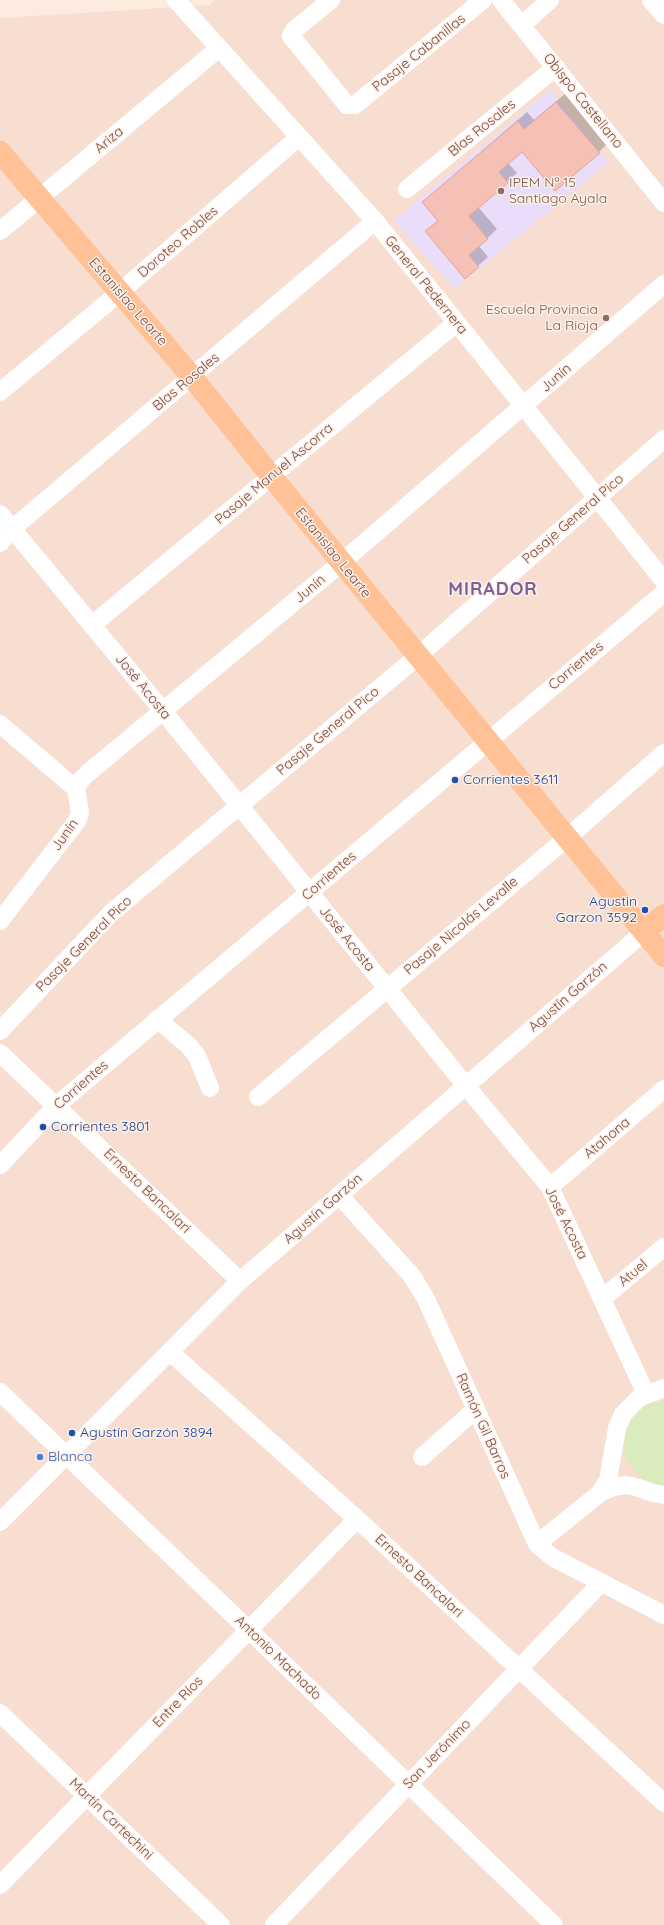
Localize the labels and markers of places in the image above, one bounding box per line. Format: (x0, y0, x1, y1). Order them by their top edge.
place label: IPEM Nº 15 Santiago Ayala (509, 175, 607, 208)
marker: IPEM Nº 15 Santiago Ayala (496, 186, 506, 196)
place label: Escuela Provincia La Rioja (486, 302, 598, 334)
marker: Escuela Provincia La Rioja (601, 313, 611, 323)
place label: Corrientes 3611 (463, 772, 559, 788)
marker: Corrientes 3611 (450, 775, 460, 785)
place label: Agustin Garzon 3592 (556, 894, 637, 926)
marker: Agustin Garzon 3592 (640, 905, 650, 915)
place label: Corrientes 3801 (51, 1119, 150, 1135)
marker: Corrientes 3801 (38, 1122, 48, 1132)
place label: Agustín Garzón 3894 (80, 1425, 213, 1441)
marker: Agustín Garzón 3894 (67, 1428, 77, 1438)
place label: Blanca (48, 1449, 93, 1465)
marker: Blanca (35, 1452, 45, 1462)

